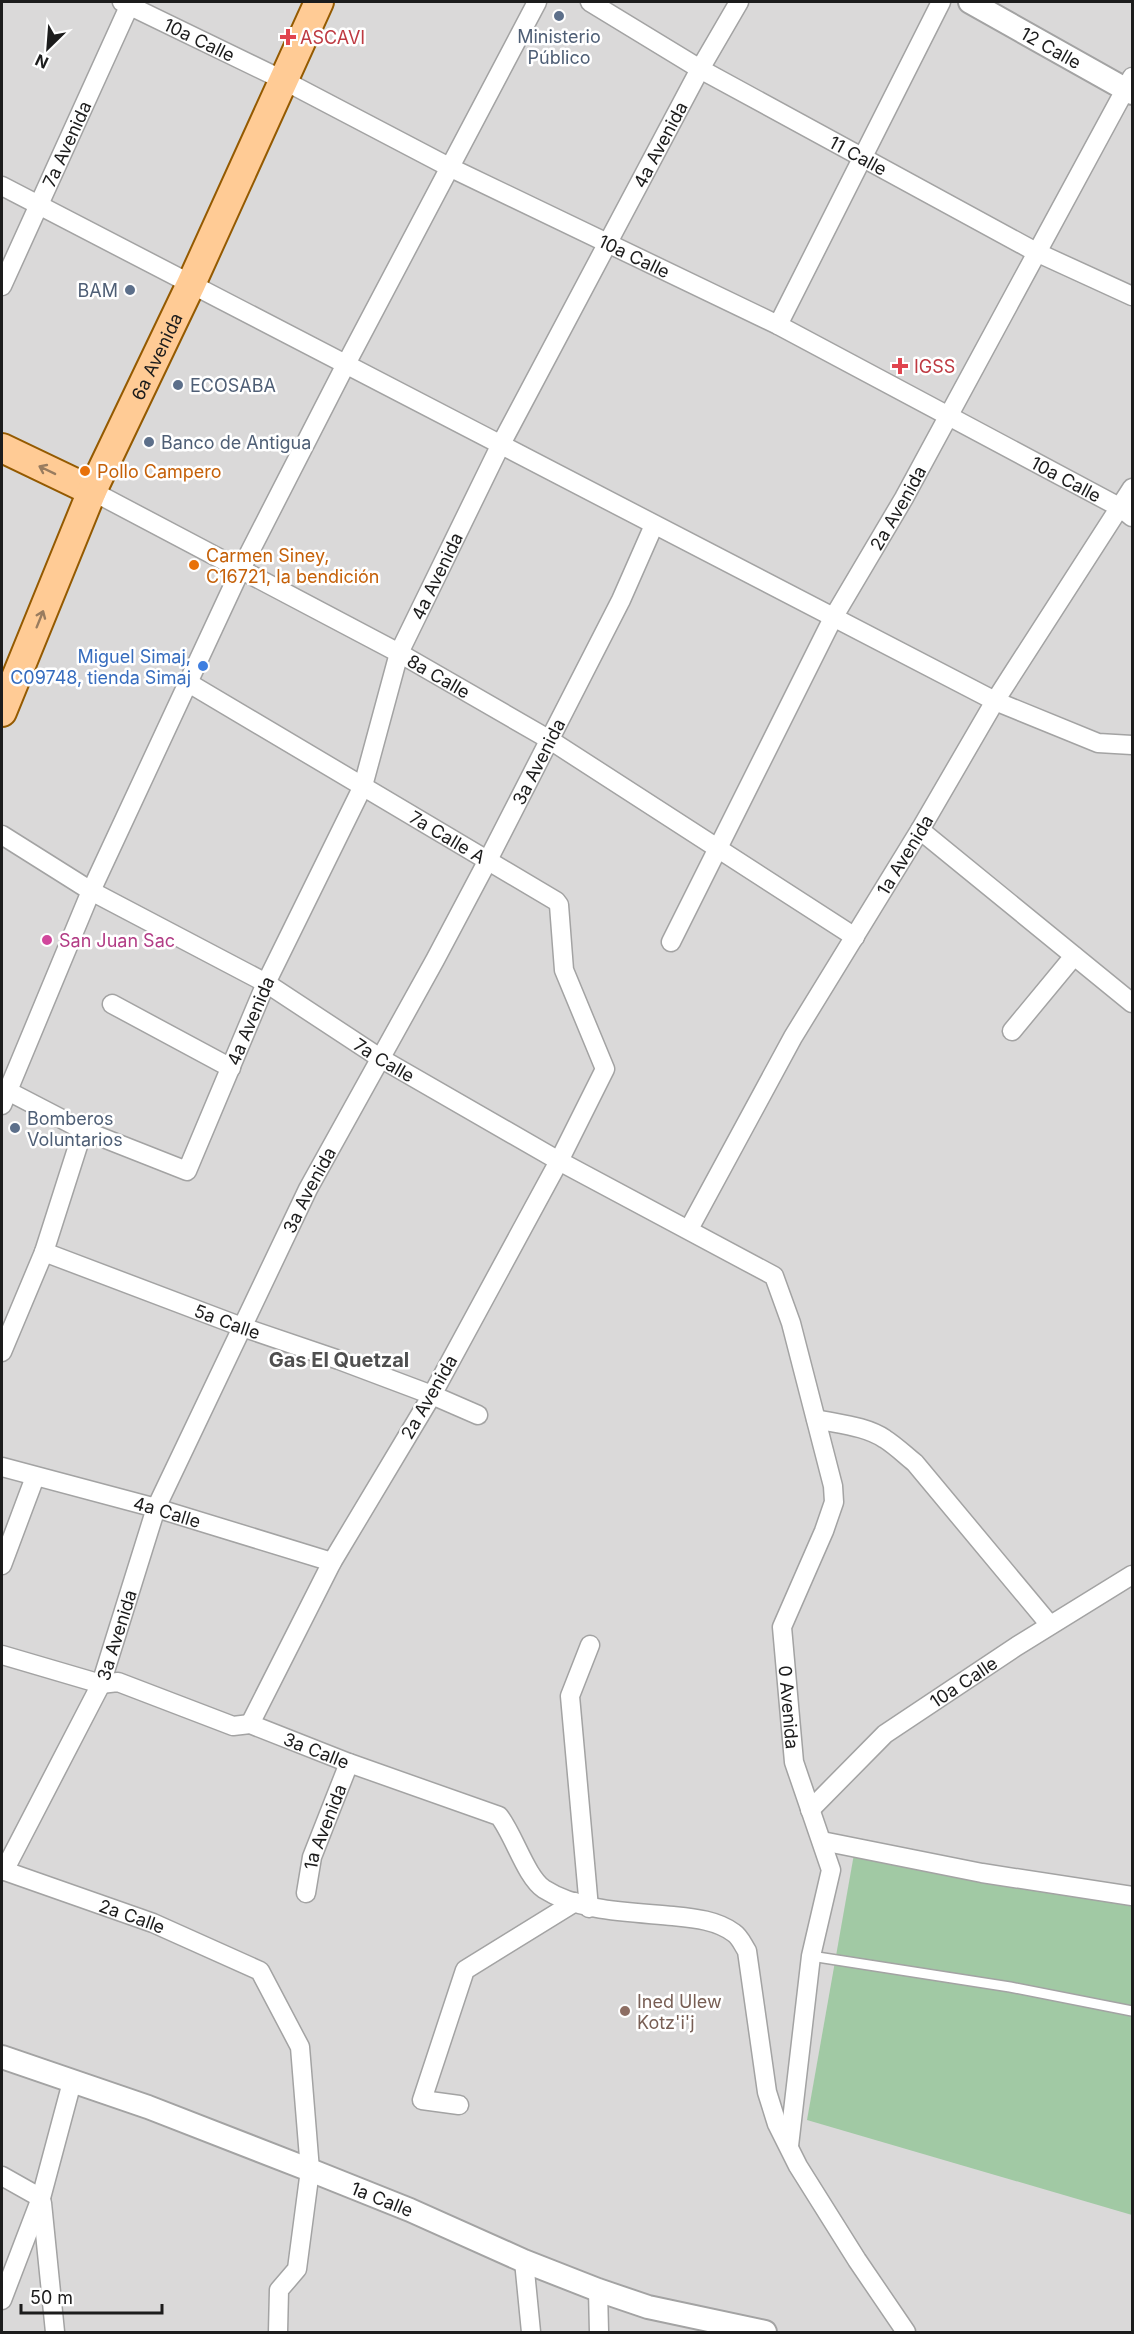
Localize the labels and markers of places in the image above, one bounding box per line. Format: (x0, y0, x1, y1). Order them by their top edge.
marker: Ministerio Público (552, 9, 566, 23)
place label: Ministerio Público (517, 26, 601, 68)
place label: ASCAVI (300, 27, 365, 48)
marker: ASCAVI (281, 30, 295, 44)
place label: BAM (78, 280, 118, 301)
marker: BAM (123, 283, 137, 297)
place label: IGSS (914, 356, 955, 377)
marker: IGSS (891, 357, 909, 375)
place label: ECOSABA (190, 375, 276, 396)
marker: ECOSABA (171, 378, 185, 392)
place label: Banco de Antigua (161, 432, 311, 453)
marker: Banco de Antigua (142, 435, 156, 449)
place label: Pollo Campero (97, 461, 222, 482)
marker: Pollo Campero (78, 464, 92, 478)
place label: Carmen Siney, C16721, la bendición (206, 545, 380, 587)
marker: Carmen Siney, C16721, la bendición (187, 558, 201, 572)
place label: Miguel Simaj, C09748, tienda Simaj (10, 646, 191, 688)
marker: Miguel Simaj, C09748, tienda Simaj (196, 659, 210, 673)
place label: San Juan Sac (59, 930, 175, 951)
marker: San Juan Sac (40, 933, 54, 947)
place label: Bomberos Voluntarios (27, 1108, 123, 1150)
marker: Bomberos Voluntarios (8, 1121, 22, 1135)
place label: Ined Ulew Kotz'i'j (637, 1991, 722, 2033)
marker: Ined Ulew Kotz'i'j (618, 2004, 632, 2018)

